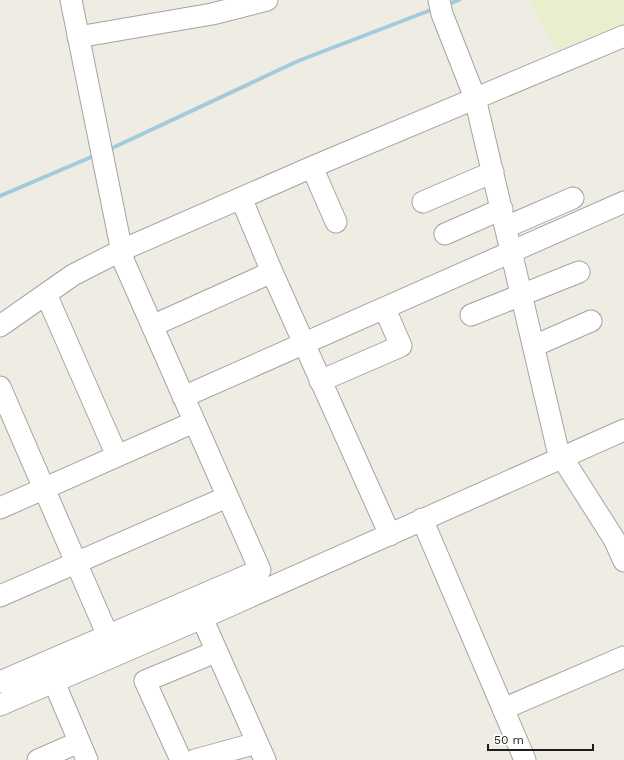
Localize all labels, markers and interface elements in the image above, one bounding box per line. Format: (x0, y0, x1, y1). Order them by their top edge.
scale bar (488, 726, 593, 752)
text: 50 m (494, 733, 524, 747)

